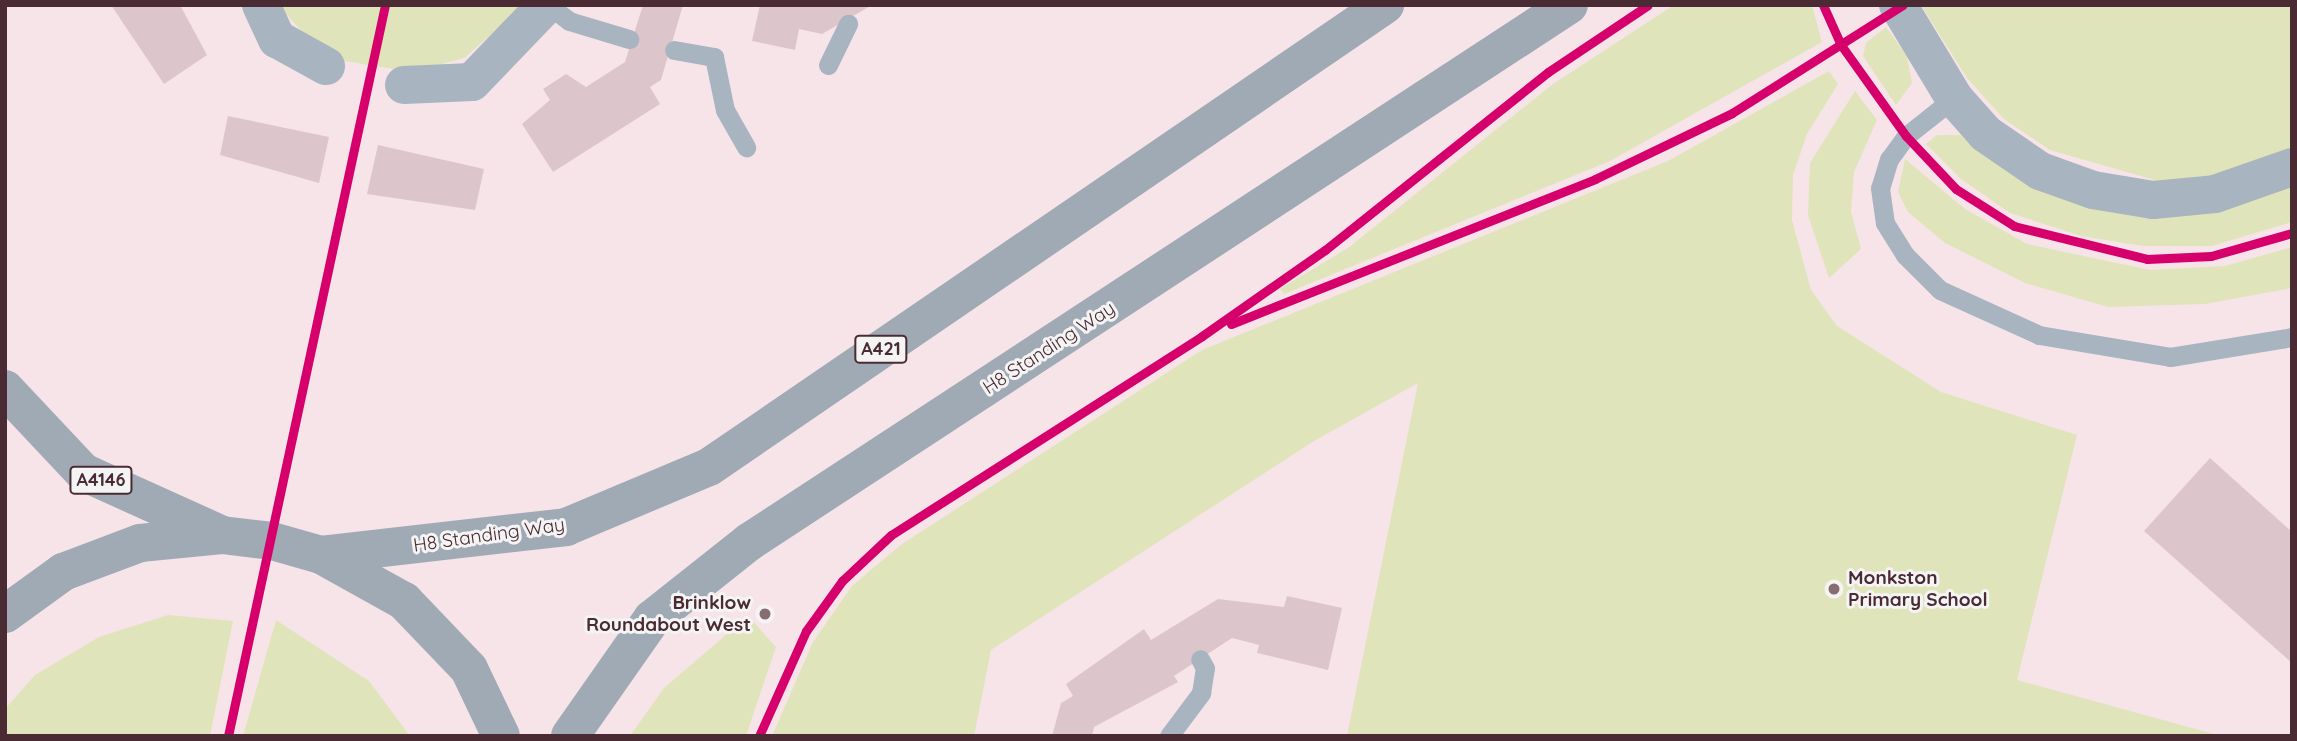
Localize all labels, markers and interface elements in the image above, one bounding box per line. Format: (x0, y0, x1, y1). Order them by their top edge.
street label: H8 Standing Way (979, 297, 1119, 399)
road number: A421 (853, 334, 909, 363)
road number: A4146 (68, 466, 134, 494)
street label: H8 Standing Way (412, 513, 566, 557)
place label: Monkston Primary School (1848, 567, 1988, 611)
marker: Monkston Primary School (1826, 581, 1842, 597)
place label: Brinklow Roundabout West (586, 592, 751, 636)
marker: Brinklow Roundabout West (757, 606, 773, 622)

